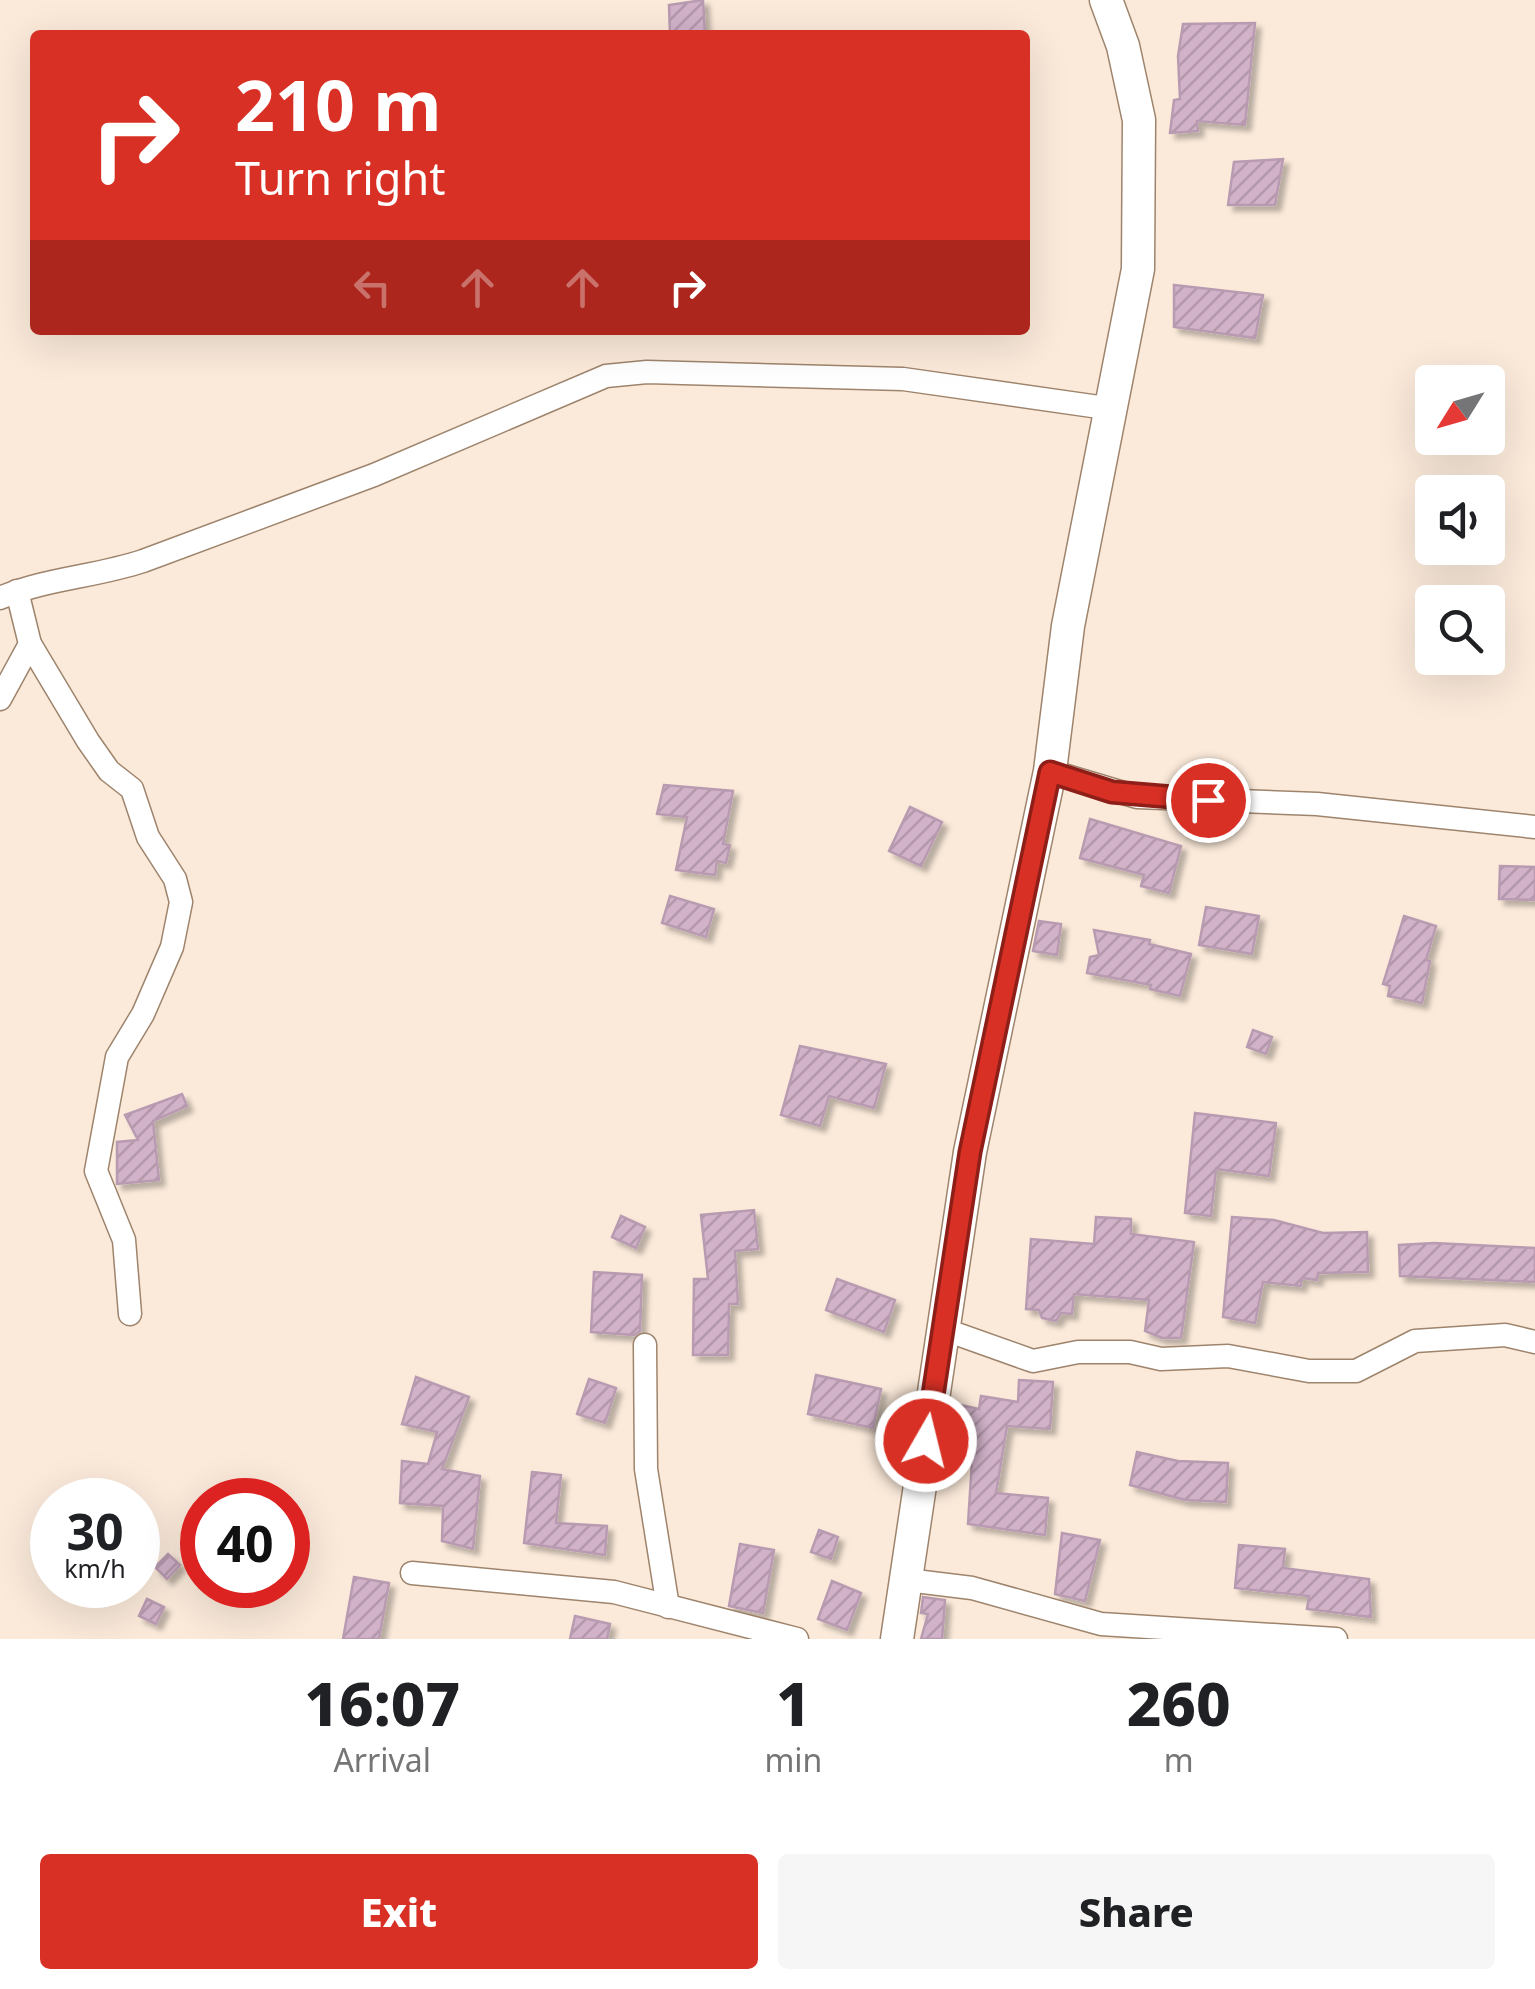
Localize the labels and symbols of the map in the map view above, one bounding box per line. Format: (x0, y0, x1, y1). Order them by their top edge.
north arrow (1415, 365, 1505, 455)
pin (1166, 758, 1251, 843)
position arrow (874, 1389, 978, 1493)
speed limit sign: 40 (180, 1478, 310, 1608)

